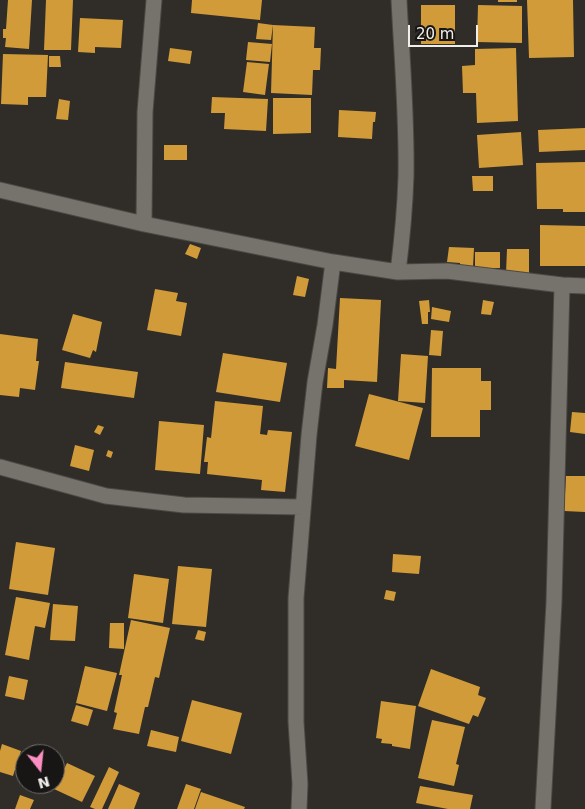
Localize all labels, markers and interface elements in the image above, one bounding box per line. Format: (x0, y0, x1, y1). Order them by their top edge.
scale bar (410, 15, 480, 47)
text: 20 m (416, 25, 454, 43)
north arrow (15, 744, 65, 794)
text: N (36, 773, 52, 792)

